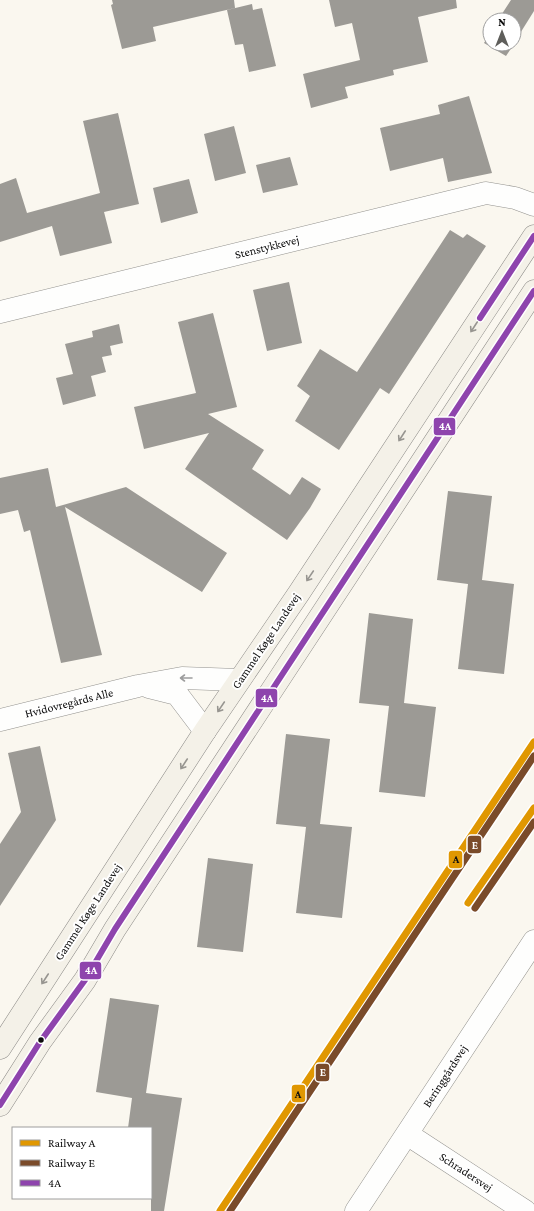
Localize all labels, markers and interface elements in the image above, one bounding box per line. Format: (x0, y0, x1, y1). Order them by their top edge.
north arrow (482, 12, 522, 52)
text: N (498, 16, 506, 28)
street label: Stenstykkevej (233, 232, 301, 262)
one-way arrow (470, 322, 478, 333)
line badge: 4A (433, 417, 456, 436)
text: 4A (439, 420, 452, 432)
one-way arrow (398, 430, 406, 442)
one-way arrow (306, 570, 314, 581)
street label: Gammel Køge Landevej (229, 591, 303, 691)
one-way arrow (180, 674, 193, 682)
street label: Hvidovregårds Alle (23, 685, 115, 721)
line badge: 4A (255, 688, 278, 708)
text: 4A (261, 692, 274, 704)
one-way arrow (217, 701, 225, 712)
one-way arrow (180, 758, 188, 769)
line badge: E (467, 835, 482, 854)
text: E (472, 839, 479, 851)
line badge: A (448, 850, 463, 869)
text: A (452, 853, 460, 865)
street label: Gammel Køge Landevej (52, 861, 124, 963)
line badge: 4A (79, 961, 102, 980)
text: 4A (85, 964, 98, 976)
one-way arrow (41, 973, 49, 984)
unlabelled marker (36, 1035, 46, 1045)
street label: Beringgårdsvej (420, 1042, 470, 1110)
line badge: E (315, 1063, 330, 1082)
text: E (320, 1066, 327, 1078)
line badge: A (291, 1084, 306, 1103)
text: A (294, 1088, 302, 1100)
legend (12, 1127, 152, 1199)
text: Railway A (48, 1136, 95, 1150)
street label: Schradersvej (437, 1150, 495, 1194)
text: Railway E (48, 1156, 95, 1170)
text: 4A (48, 1176, 61, 1190)

